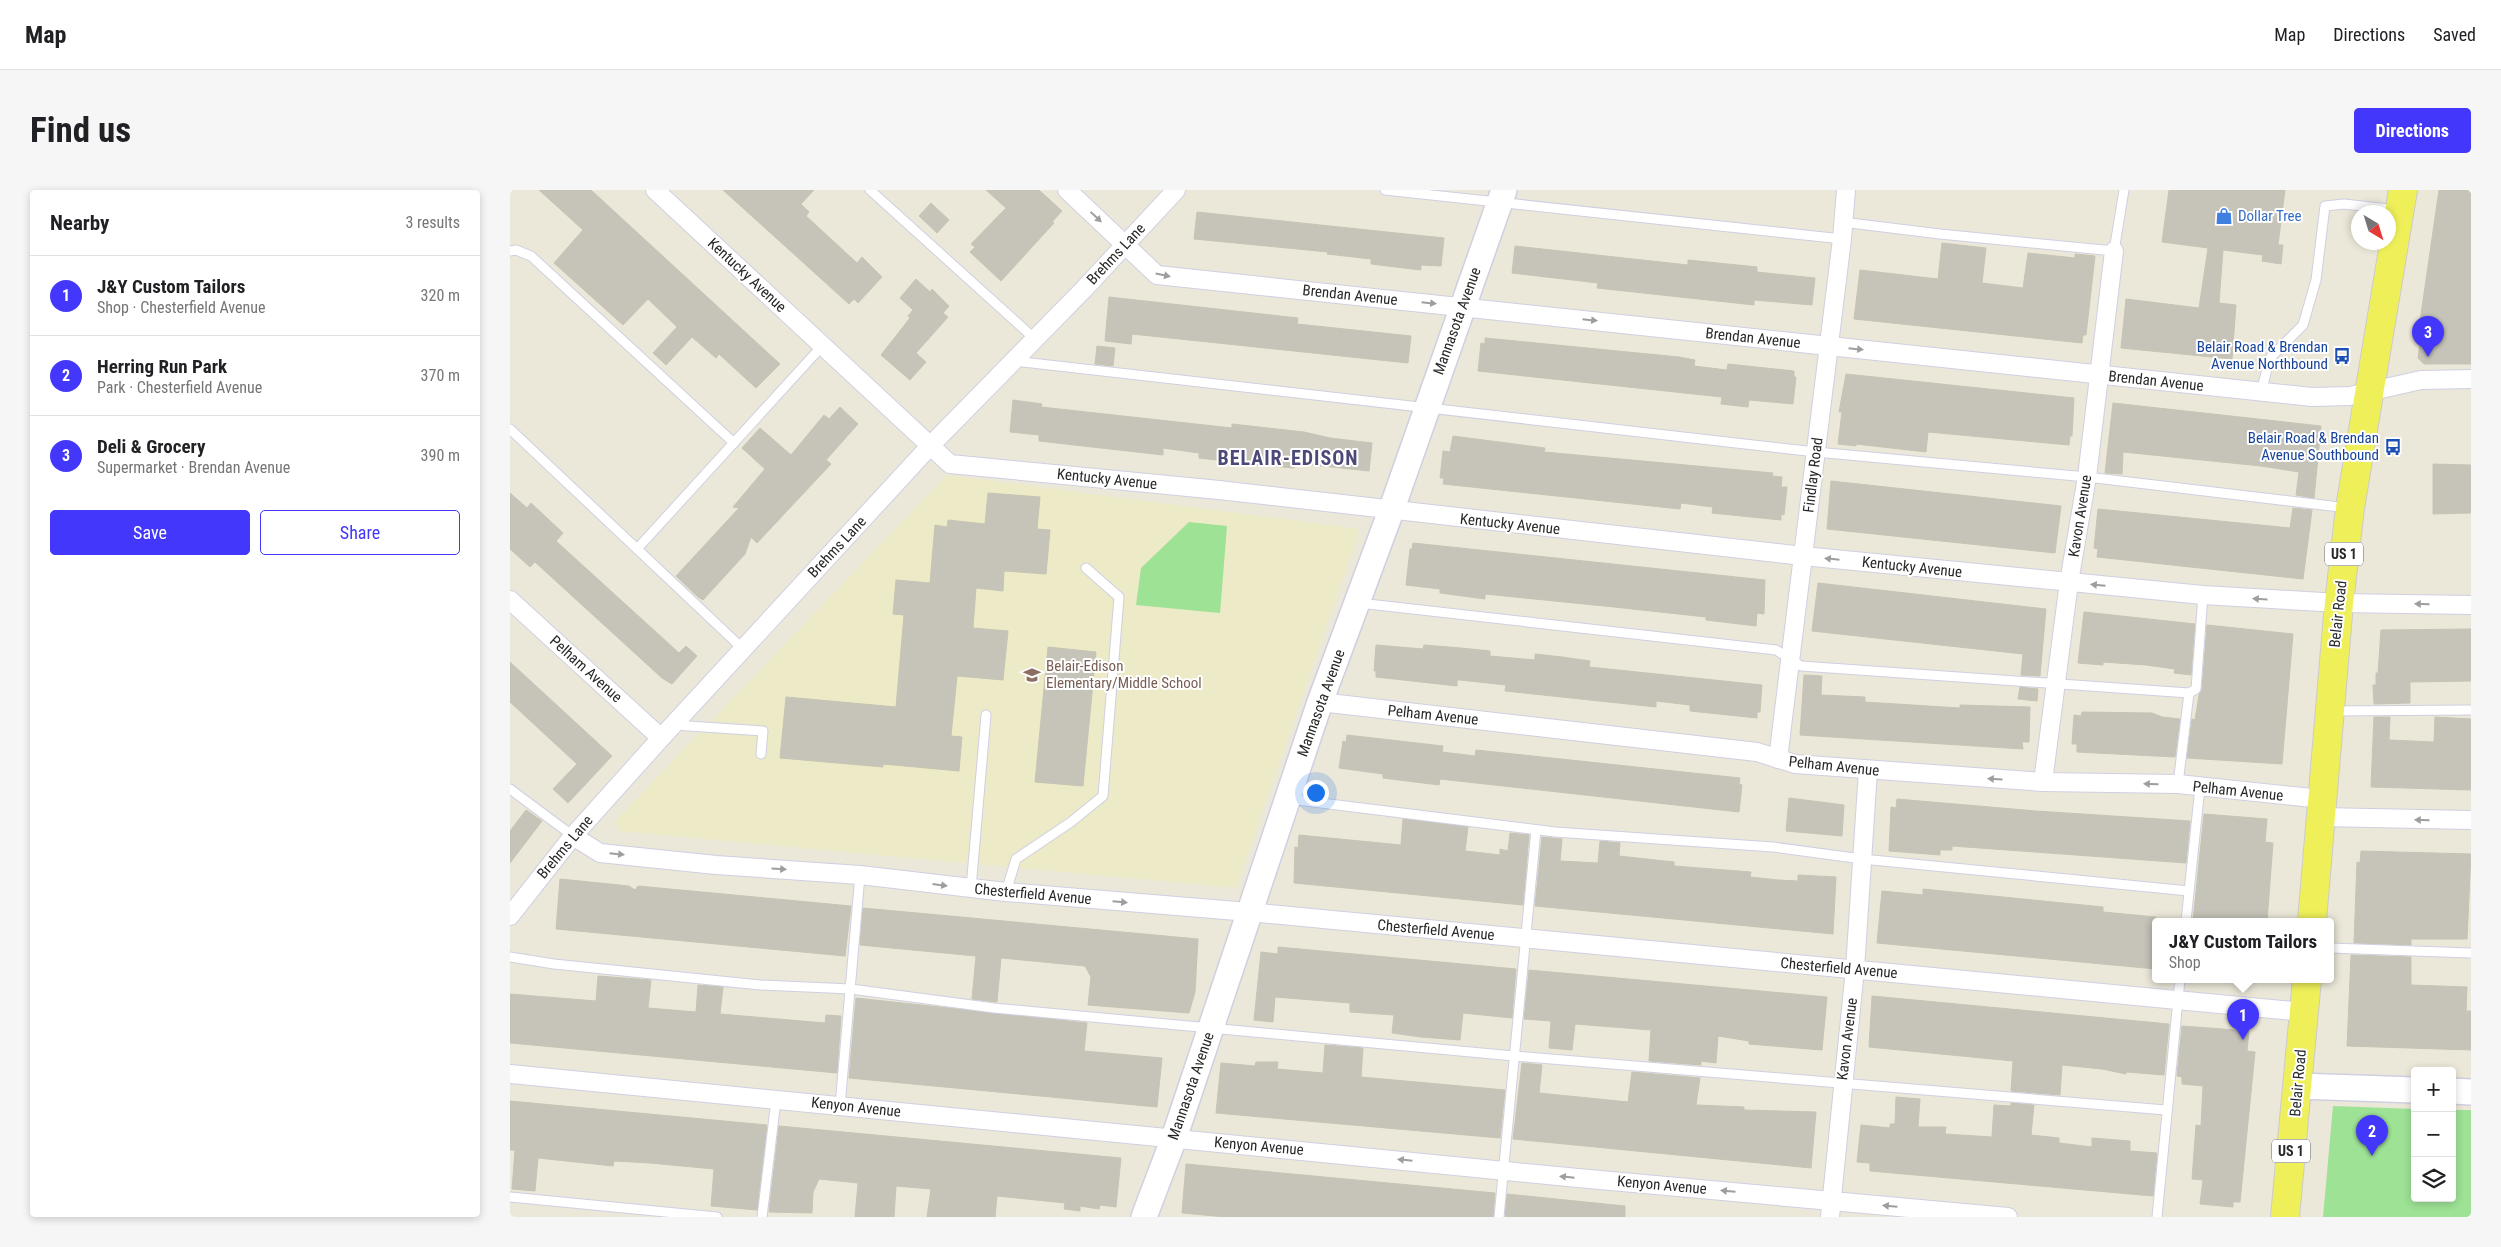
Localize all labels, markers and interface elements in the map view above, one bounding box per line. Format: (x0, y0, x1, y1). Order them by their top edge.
text: Map (25, 21, 66, 49)
text: Map (2274, 24, 2305, 45)
text: Directions (2333, 24, 2405, 45)
text: Saved (2433, 24, 2476, 45)
button: Directions (2354, 108, 2471, 153)
text: Find us (30, 110, 131, 151)
north arrow (2351, 205, 2396, 250)
shop icon: Dollar Tree (2214, 206, 2234, 226)
place label: Dollar Tree (2238, 207, 2302, 225)
text: Nearby (50, 211, 109, 235)
one-way arrow (1090, 211, 1102, 223)
text: 3 results (405, 213, 460, 232)
street label: Brehms Lane (1083, 220, 1149, 288)
street label: Kentucky Avenue (704, 234, 790, 316)
street label: Mannasota Avenue (1429, 265, 1485, 377)
one-way arrow (1155, 271, 1171, 279)
text: J&Y Custom Tailors (97, 275, 245, 298)
street label: Brendan Avenue (1302, 281, 1398, 309)
text: 1 (62, 286, 70, 305)
text: 320 m (421, 286, 460, 305)
text: Shop · Chesterfield Avenue (97, 298, 266, 317)
one-way arrow (1421, 299, 1437, 307)
one-way arrow (1582, 316, 1598, 324)
pin: 3 (2412, 316, 2444, 357)
street label: Brendan Avenue (1705, 324, 1801, 352)
place label: Belair Road & Brendan Avenue Northbound (2197, 338, 2328, 373)
one-way arrow (1848, 345, 1864, 353)
bus stop icon: Belair Road & Brendan Avenue Northbound (2332, 346, 2352, 366)
text: Herring Run Park (97, 355, 227, 378)
text: 2 (62, 366, 70, 385)
text: 370 m (421, 366, 460, 385)
street label: Brendan Avenue (2108, 367, 2204, 395)
text: Park · Chesterfield Avenue (97, 378, 262, 397)
place label: Belair Road & Brendan Avenue Southbound (2248, 429, 2379, 464)
text: Deli & Grocery (97, 435, 205, 458)
street label: Findlay Road (1799, 436, 1827, 514)
bus stop icon: Belair Road & Brendan Avenue Southbound (2383, 437, 2403, 457)
text: 3 (62, 446, 70, 465)
text: 390 m (421, 446, 460, 465)
district label: BELAIR-EDISON (1217, 446, 1359, 470)
text: Supermarket · Brendan Avenue (97, 458, 290, 477)
street label: Kentucky Avenue (1056, 465, 1158, 493)
street label: Kavon Avenue (2065, 474, 2095, 558)
button: Save (50, 510, 250, 555)
button: Share (260, 510, 460, 555)
street label: Kentucky Avenue (1459, 510, 1561, 538)
street label: Brehms Lane (804, 513, 870, 581)
road number: US 1 (2325, 542, 2363, 566)
street label: Kentucky Avenue (1861, 553, 1963, 581)
one-way arrow (1823, 555, 1839, 563)
street label: Belair Road (2326, 580, 2350, 648)
one-way arrow (2090, 581, 2106, 589)
one-way arrow (2252, 594, 2268, 602)
one-way arrow (2414, 600, 2430, 608)
street label: Pelham Avenue (546, 632, 626, 706)
street label: Mannasota Avenue (1293, 647, 1349, 759)
place label: Belair-Edison Elementary/Middle School (1046, 657, 1202, 692)
school or university icon: Belair-Edison Elementary/Middle School (1022, 665, 1042, 685)
street label: Pelham Avenue (1387, 701, 1479, 729)
street label: Pelham Avenue (1788, 752, 1880, 780)
one-way arrow (1986, 774, 2002, 782)
street label: Pelham Avenue (2192, 777, 2284, 805)
your location (1303, 780, 1329, 806)
one-way arrow (2143, 780, 2159, 788)
street label: Brehms Lane (533, 812, 597, 882)
one-way arrow (2414, 816, 2430, 824)
one-way arrow (609, 850, 625, 858)
one-way arrow (771, 866, 787, 874)
street label: Chesterfield Avenue (974, 880, 1092, 908)
one-way arrow (933, 881, 949, 889)
one-way arrow (1112, 898, 1128, 906)
street label: Chesterfield Avenue (1377, 916, 1495, 944)
popup (2152, 918, 2334, 983)
text: J&Y Custom Tailors (2169, 930, 2317, 953)
text: Shop (2169, 953, 2201, 972)
street label: Chesterfield Avenue (1780, 954, 1898, 982)
street label: Kavon Avenue (1833, 997, 1861, 1081)
pin: 1 (2227, 999, 2259, 1040)
street label: Mannasota Avenue (1164, 1030, 1218, 1142)
street label: Belair Road (2286, 1049, 2310, 1117)
map controls (2411, 1067, 2456, 1202)
button: + (2411, 1067, 2456, 1112)
street label: Kenyon Avenue (810, 1093, 902, 1121)
button: − (2411, 1112, 2456, 1157)
pin: 2 (2356, 1115, 2388, 1156)
street label: Kenyon Avenue (1213, 1133, 1305, 1159)
road number: US 1 (2272, 1139, 2310, 1162)
one-way arrow (1397, 1155, 1413, 1163)
button: layers (2411, 1157, 2456, 1202)
street label: Kenyon Avenue (1616, 1172, 1708, 1198)
one-way arrow (1558, 1173, 1574, 1181)
one-way arrow (1720, 1187, 1736, 1195)
one-way arrow (1882, 1202, 1898, 1210)

